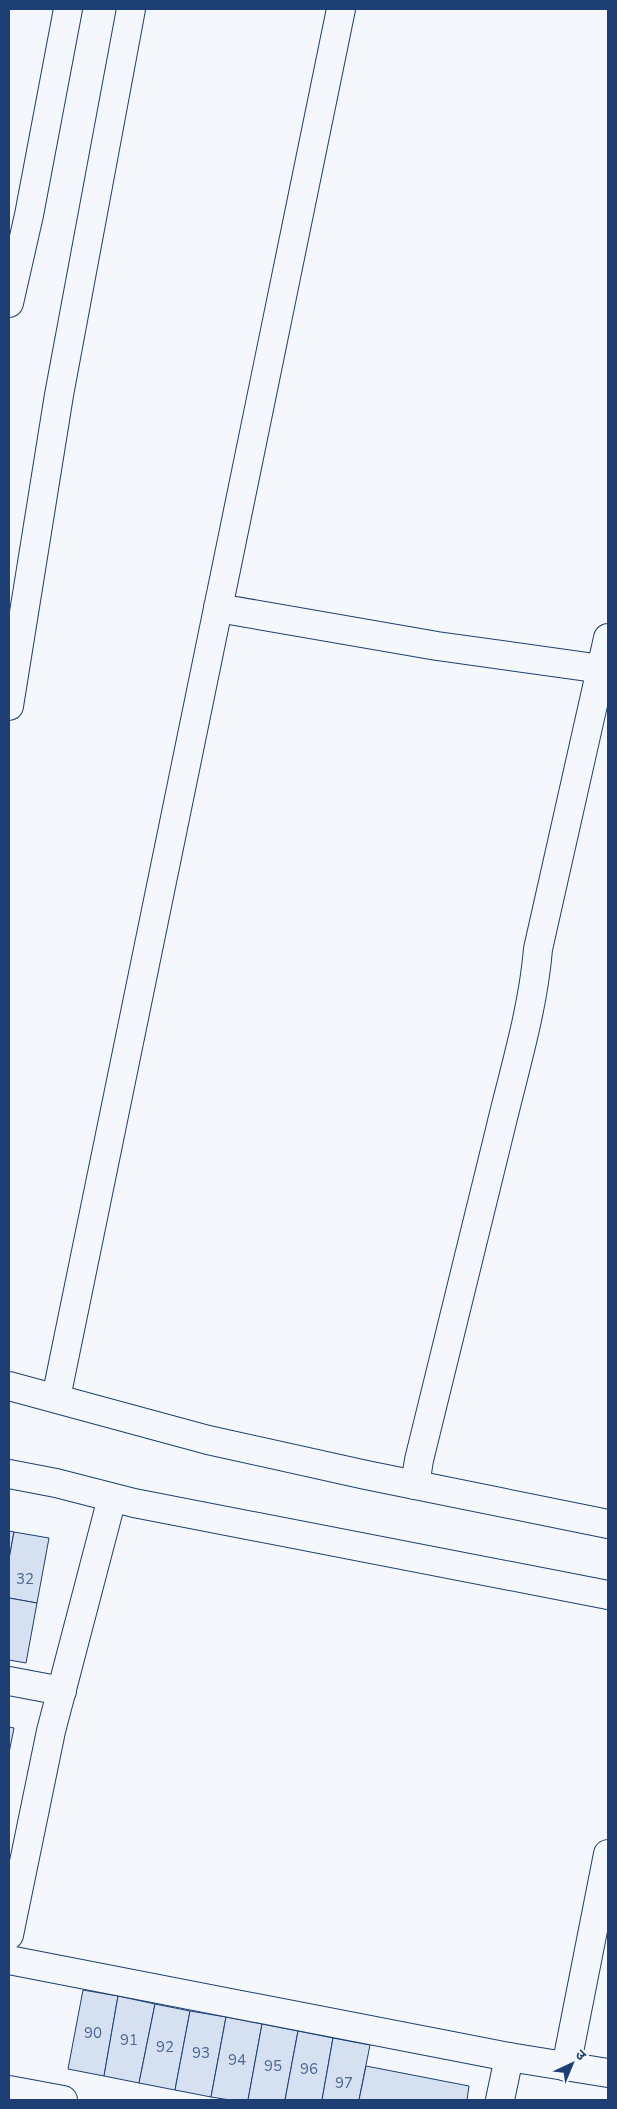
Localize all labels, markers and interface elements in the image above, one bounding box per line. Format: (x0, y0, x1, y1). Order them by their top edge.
house number: 32 (16, 1569, 34, 1589)
house number: 90 (84, 2023, 102, 2043)
house number: 91 (120, 2030, 138, 2050)
house number: 92 (156, 2037, 174, 2057)
north arrow (547, 2039, 597, 2089)
house number: 93 (192, 2043, 210, 2063)
text: उ (571, 2045, 591, 2065)
house number: 94 (228, 2050, 246, 2070)
house number: 95 (264, 2056, 282, 2076)
house number: 96 (300, 2059, 318, 2079)
house number: 97 (335, 2073, 353, 2093)

